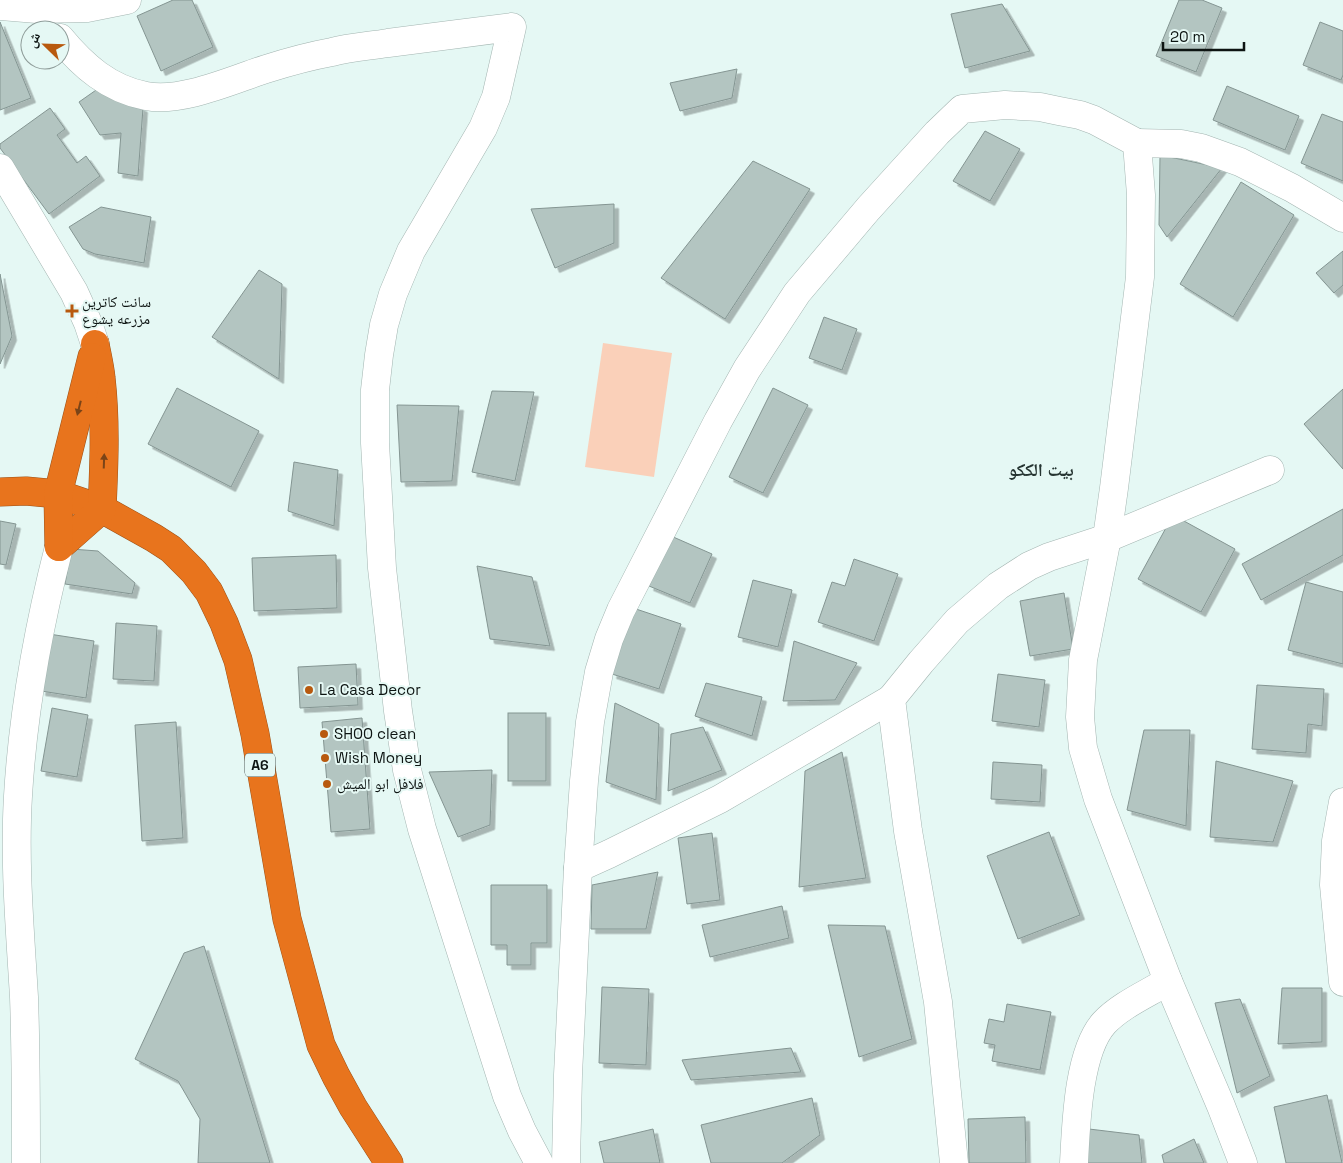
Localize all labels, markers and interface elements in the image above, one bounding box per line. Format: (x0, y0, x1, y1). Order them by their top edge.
north arrow (20, 20, 70, 70)
scale bar (1163, 20, 1244, 52)
text: 20 m (1170, 27, 1205, 46)
text: ش (22, 29, 44, 50)
place label: سانت كاترين مزرعه يشوع (82, 292, 151, 329)
marker: سانت كاترين مزرعه يشوع (66, 305, 78, 317)
one-way arrow (75, 401, 83, 416)
one-way arrow (100, 452, 108, 468)
district label: بيت الككو (1008, 458, 1074, 481)
place label: La Casa Decor (319, 680, 421, 699)
marker: La Casa Decor (303, 684, 315, 696)
place label: SHOO clean (334, 724, 416, 743)
marker: SHOO clean (318, 728, 330, 740)
place label: Wish Money (335, 748, 422, 767)
marker: Wish Money (319, 752, 331, 764)
road number: A6 (245, 754, 275, 776)
place label: فلافل ابو الميش (337, 774, 424, 794)
marker: فلافل ابو الميش (321, 778, 333, 790)

